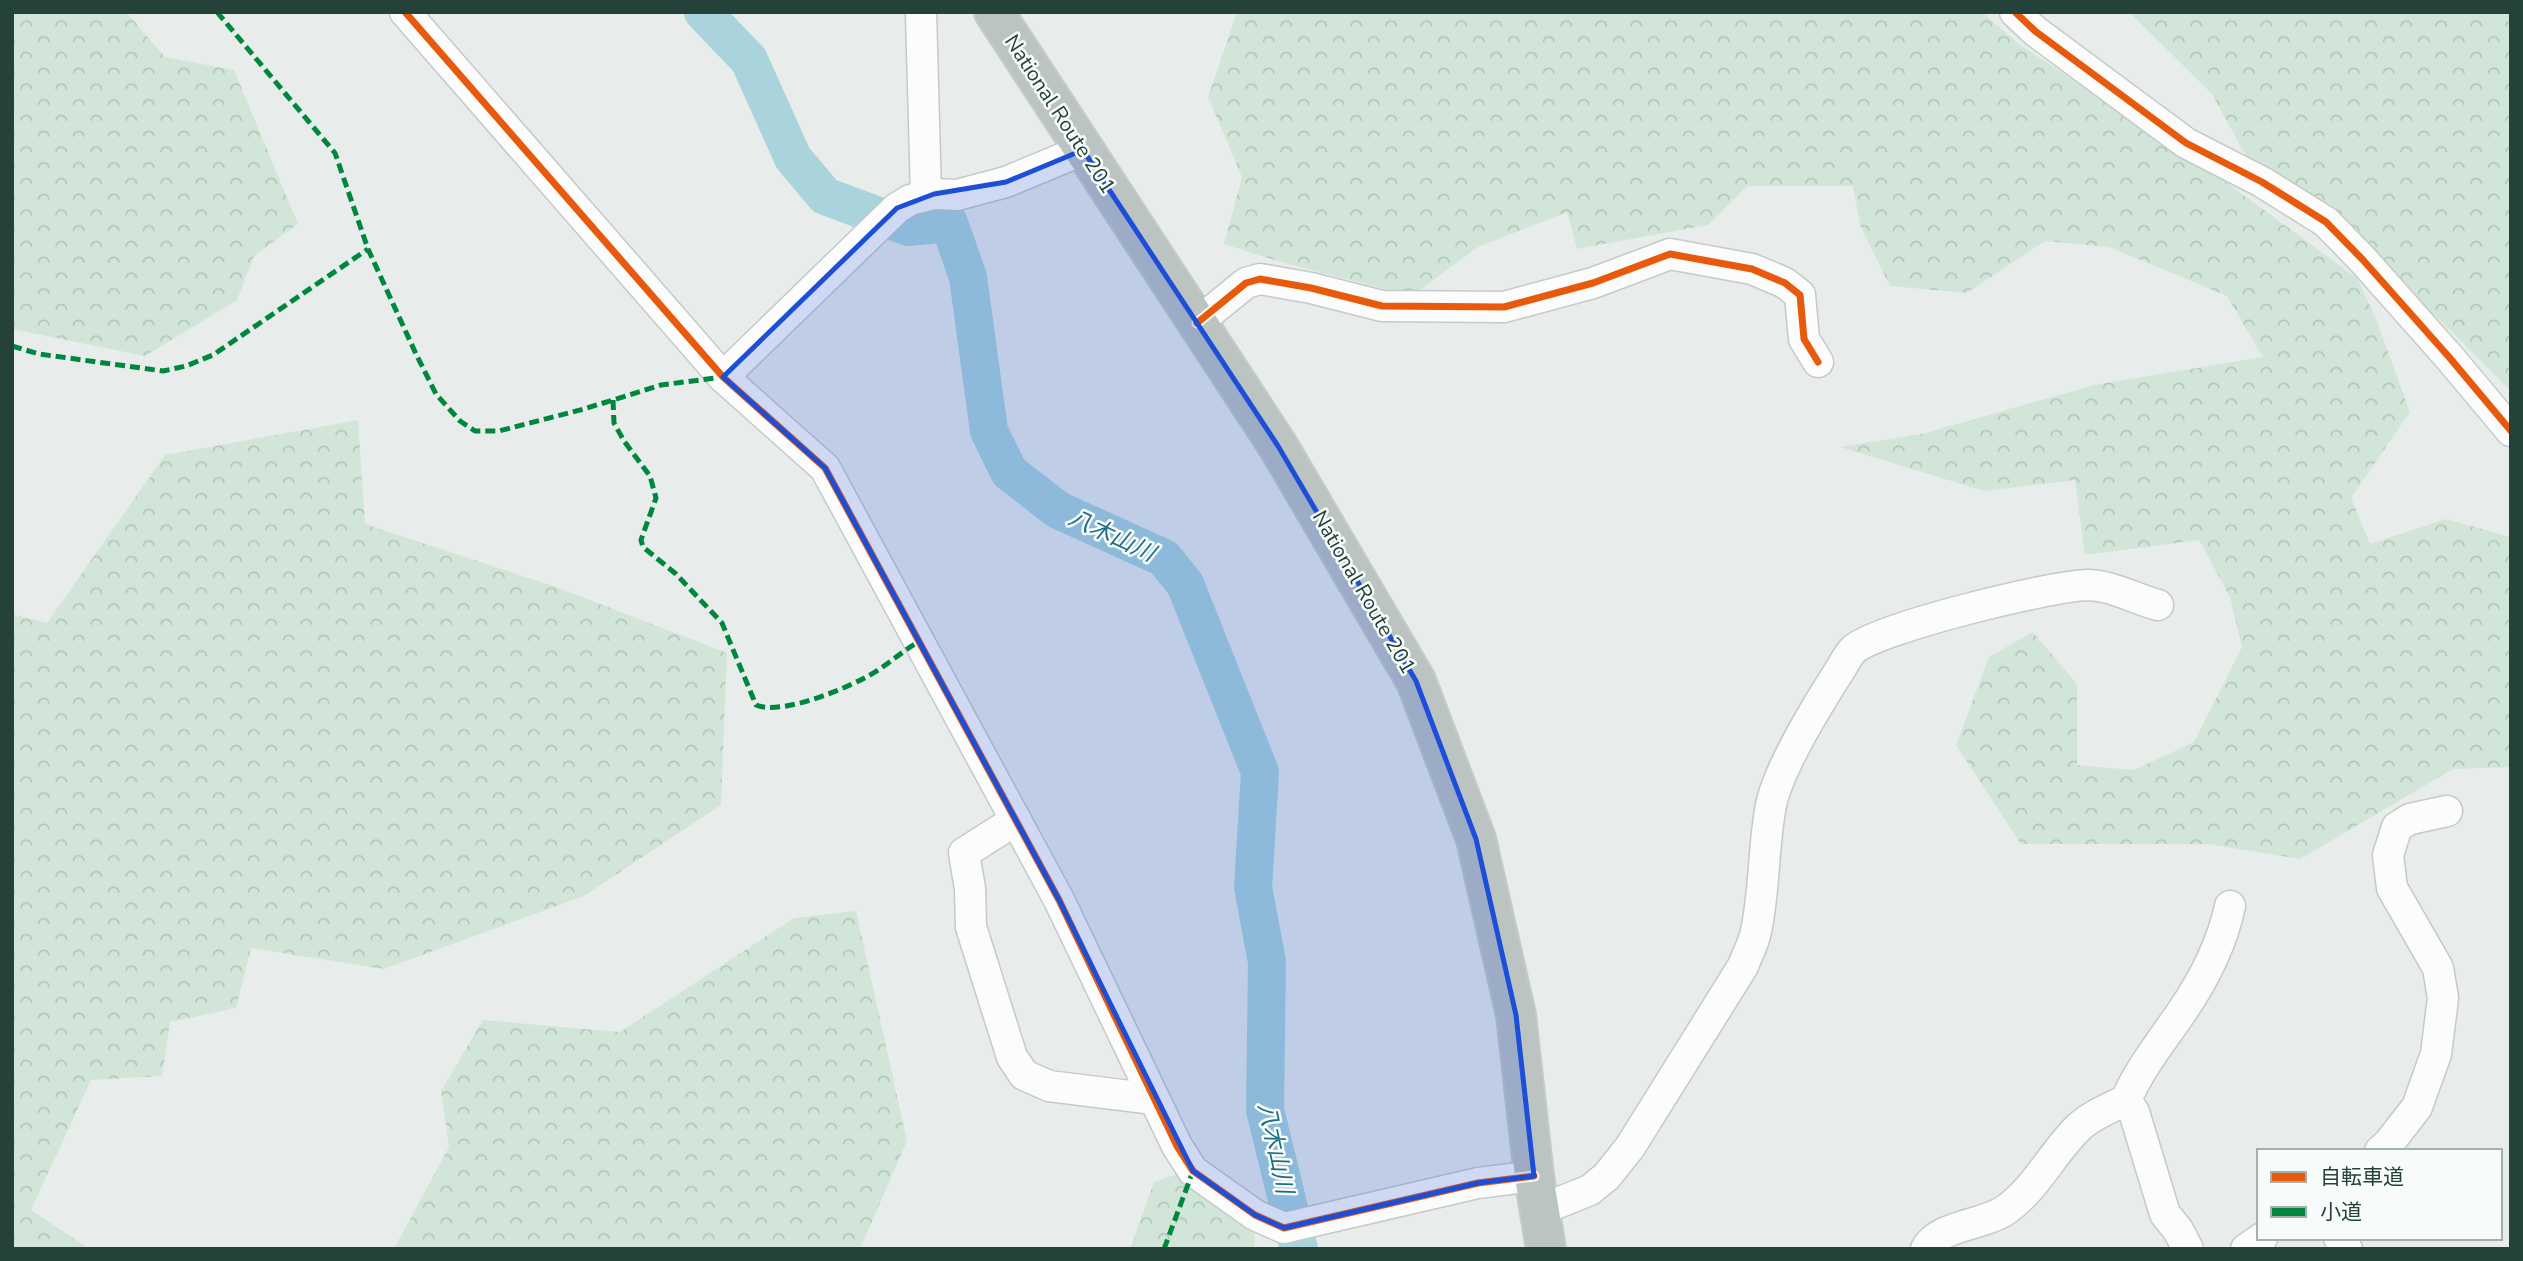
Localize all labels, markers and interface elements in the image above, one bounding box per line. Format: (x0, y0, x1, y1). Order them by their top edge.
street label: National Route 201 (998, 29, 1122, 199)
water label: 八木山川 (1064, 502, 1163, 570)
street label: National Route 201 (1306, 505, 1422, 679)
water label: 八木山川 (1251, 1100, 1301, 1199)
legend (2257, 1149, 2502, 1240)
text: 自転車道 (2320, 1163, 2404, 1191)
text: 小道 (2320, 1198, 2362, 1226)

